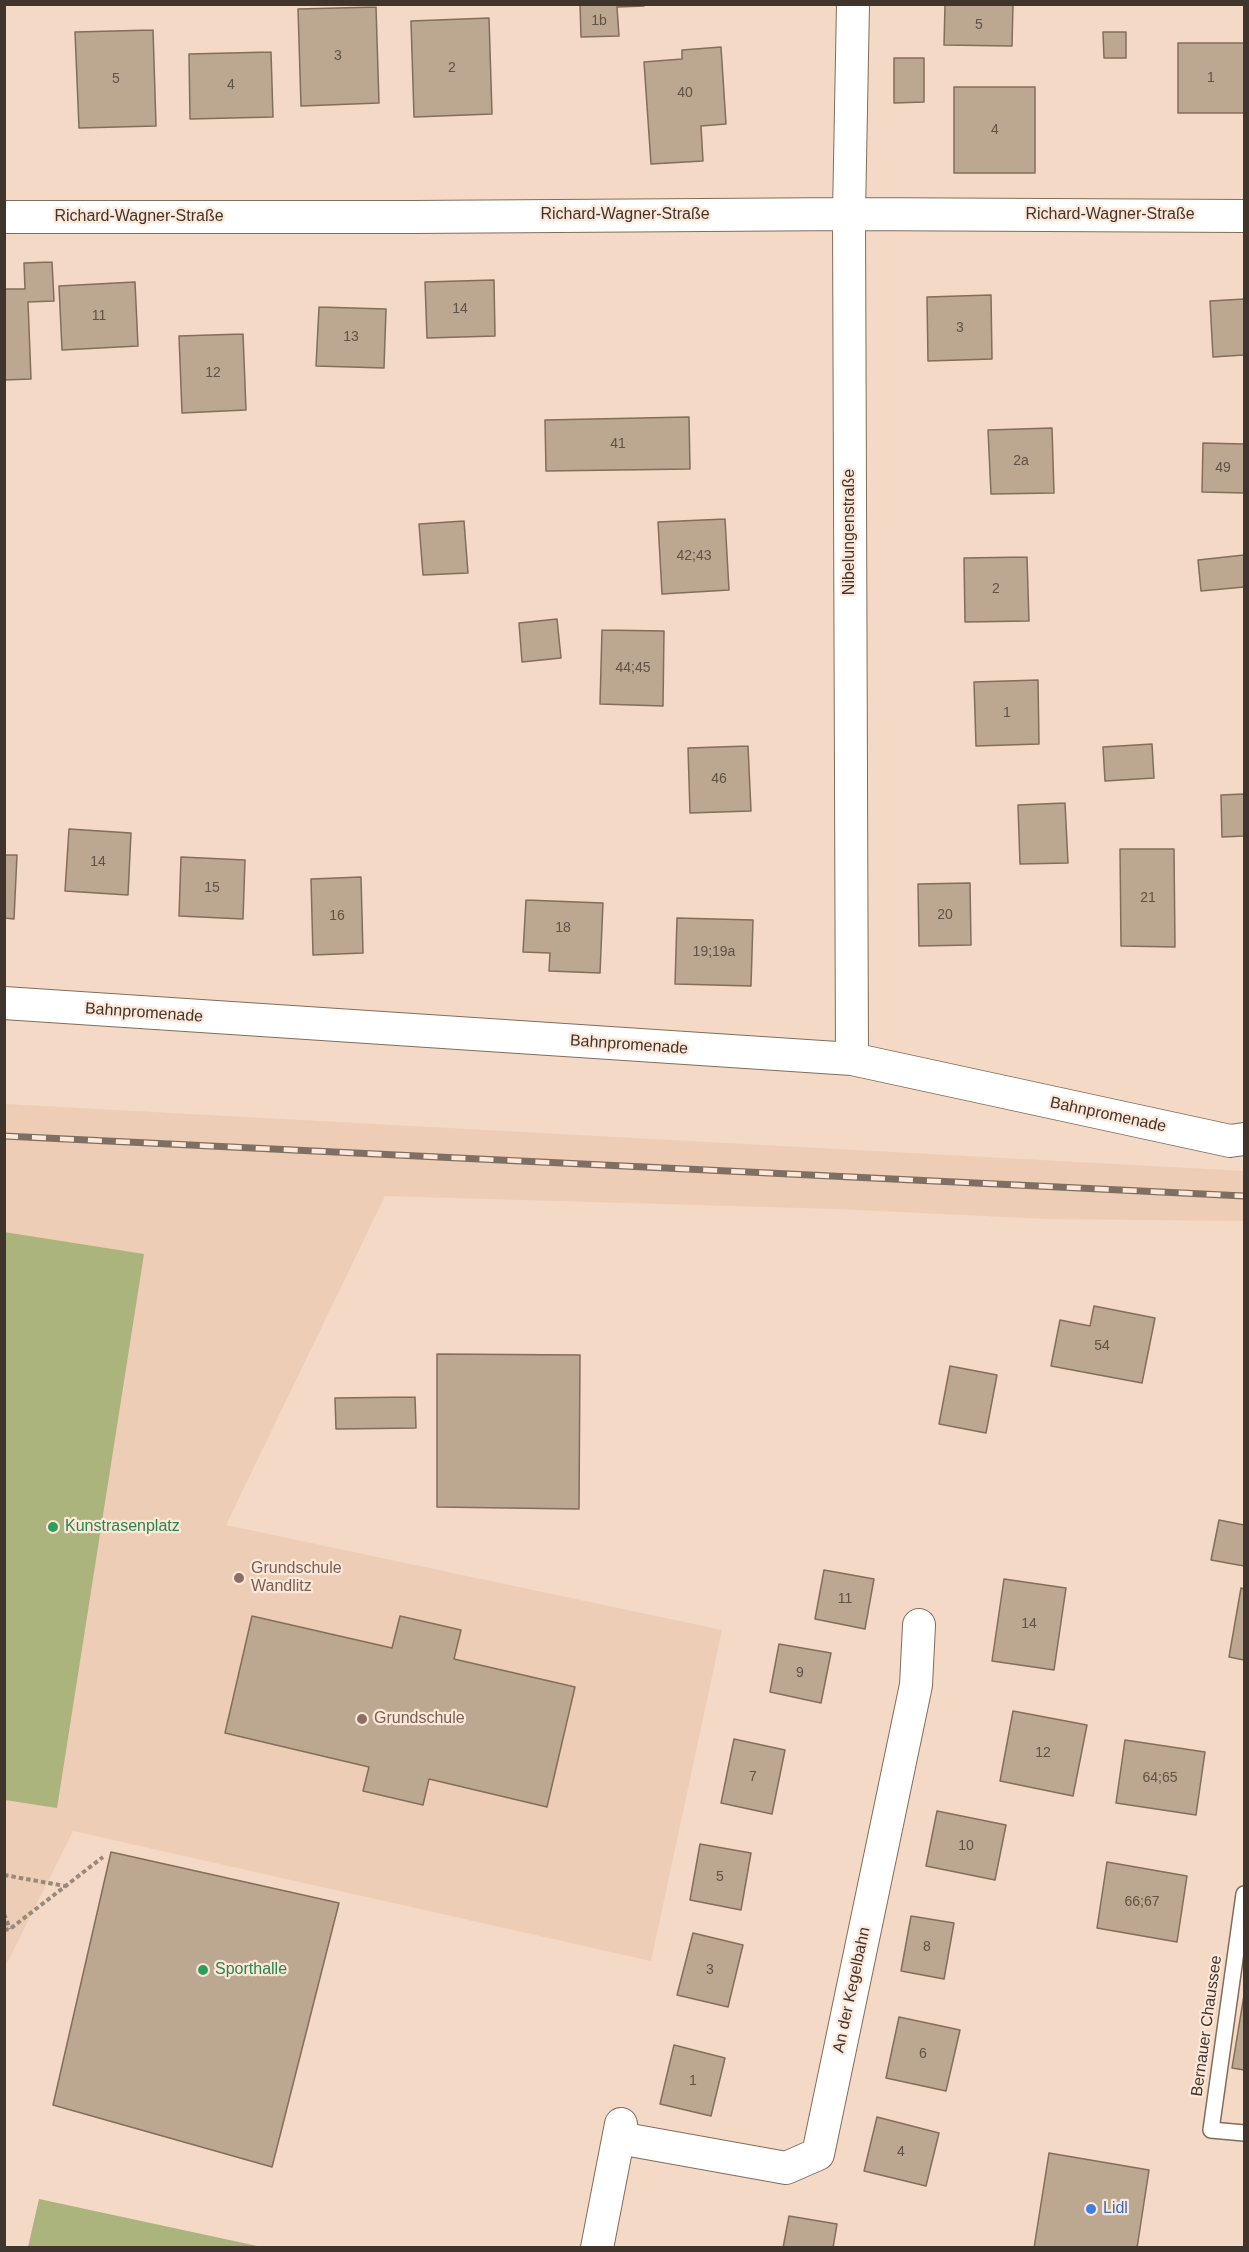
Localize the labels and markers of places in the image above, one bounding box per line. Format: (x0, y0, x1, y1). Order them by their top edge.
place label: Kunstrasenplatz (65, 1517, 180, 1537)
marker: Kunstrasenplatz (46, 1520, 60, 1534)
place label: Grundschule Wandlitz (251, 1559, 342, 1597)
marker: Grundschule Wandlitz (232, 1571, 246, 1585)
place label: Grundschule (374, 1709, 465, 1729)
marker: Grundschule (355, 1712, 369, 1726)
place label: Sporthalle (215, 1960, 287, 1980)
marker: Sporthalle (196, 1963, 210, 1977)
place label: Lidl (1103, 2199, 1128, 2219)
marker: Lidl (1084, 2202, 1098, 2216)

